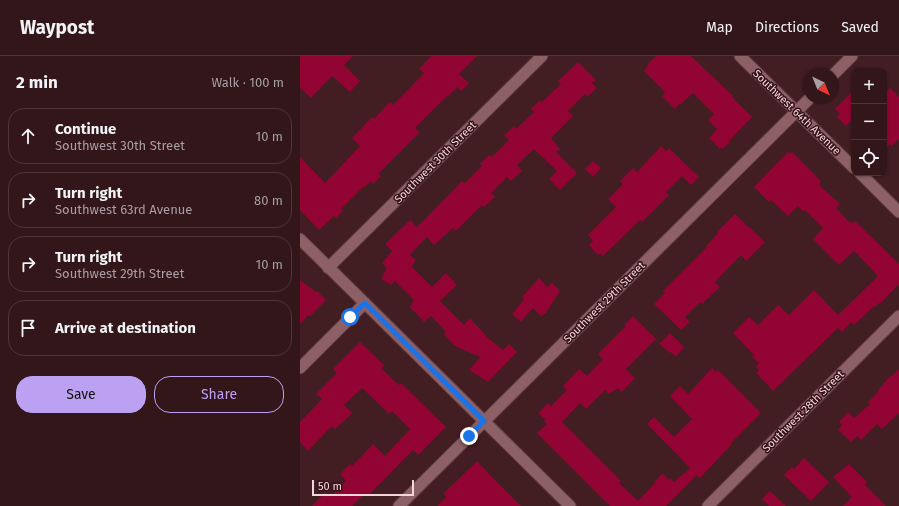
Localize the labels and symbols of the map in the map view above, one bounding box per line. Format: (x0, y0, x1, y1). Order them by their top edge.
street label: Southwest 64th Avenue (750, 67, 843, 158)
north arrow (803, 68, 839, 104)
street label: Southwest 30th Street (392, 119, 479, 206)
street label: Southwest 29th Street (561, 259, 648, 346)
route start (341, 308, 359, 326)
street label: Southwest 28th Street (760, 368, 847, 455)
route end (460, 427, 478, 445)
scale bar (312, 478, 414, 497)

